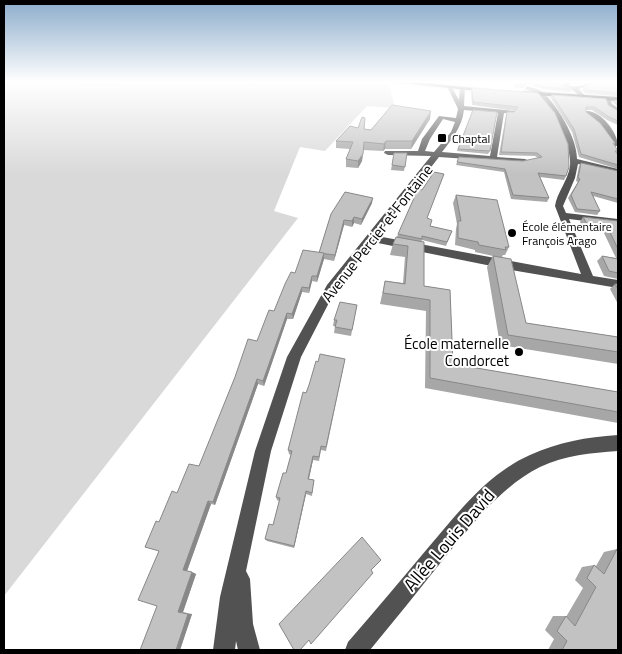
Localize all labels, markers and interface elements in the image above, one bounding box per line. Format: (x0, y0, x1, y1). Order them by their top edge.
place label: Chaptal (452, 129, 490, 148)
marker: Chaptal (436, 132, 448, 144)
street label: Avenue Percier et Fontaine (316, 159, 438, 307)
place label: École élémentaire François Arago (522, 217, 612, 250)
marker: École élémentaire François Arago (506, 227, 518, 239)
place label: École maternelle Condorcet (404, 332, 510, 372)
marker: École maternelle Condorcet (513, 346, 525, 358)
street label: Allée Louis David (397, 483, 501, 597)

